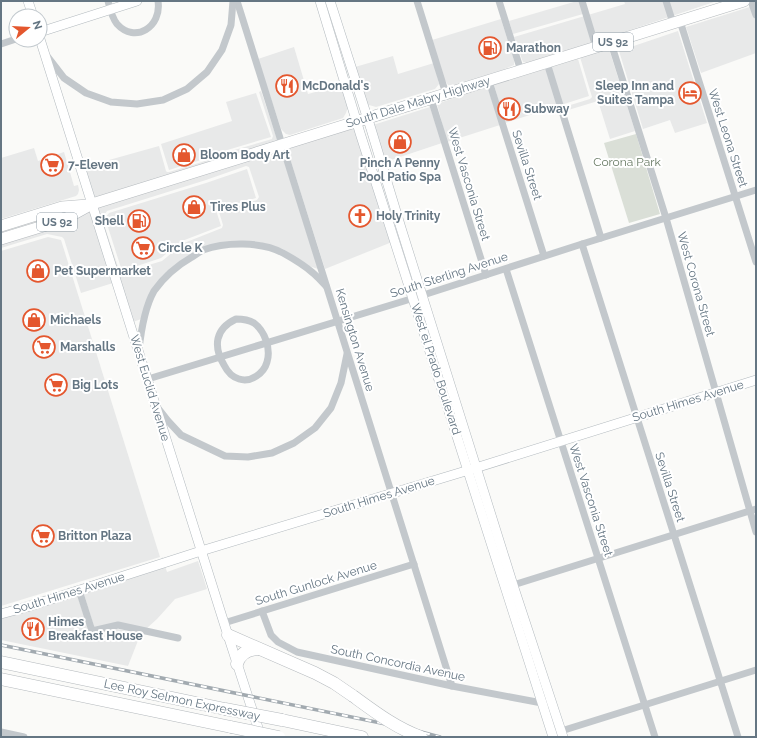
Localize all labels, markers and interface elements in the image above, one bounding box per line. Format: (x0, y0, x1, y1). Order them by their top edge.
north arrow (8, 8, 48, 48)
text: N (30, 19, 45, 31)
road number: US 92 (593, 33, 633, 51)
fuel station icon: Marathon (477, 35, 503, 61)
place label: Marathon (506, 41, 561, 55)
restaurant icon: McDonald's (274, 73, 300, 99)
street label: South Dale Mabry Highway (344, 73, 492, 131)
place label: McDonald's (302, 79, 369, 93)
place label: Sleep Inn and Suites Tampa (595, 79, 674, 107)
hotel icon: Sleep Inn and Suites Tampa (677, 80, 703, 106)
street label: West Leona Street (705, 87, 751, 189)
restaurant icon: Subway (496, 96, 522, 122)
place label: Subway (524, 102, 570, 116)
street label: West Vasconia Street (445, 126, 493, 242)
street label: Sevilla Street (509, 128, 545, 202)
shop icon: Pinch A Penny Pool Patio Spa (387, 129, 413, 155)
shop icon: Bloom Body Art (171, 142, 197, 168)
place label: Bloom Body Art (200, 148, 290, 162)
supermarket icon: 7-Eleven (39, 152, 65, 178)
park label: Corona Park (593, 155, 661, 169)
place label: Pinch A Penny Pool Patio Spa (359, 156, 441, 184)
place label: 7-Eleven (68, 158, 118, 172)
shop icon: Tires Plus (181, 194, 207, 220)
place label: Tires Plus (210, 200, 266, 214)
church icon: Holy Trinity (347, 203, 373, 229)
fuel station icon: Shell (126, 208, 152, 234)
place label: Holy Trinity (376, 209, 441, 223)
road number: US 92 (37, 213, 77, 231)
place label: Shell (95, 214, 124, 228)
street label: West Corona Street (674, 230, 718, 338)
supermarket icon: Circle K (130, 235, 156, 261)
place label: Circle K (158, 241, 203, 255)
street label: South Sterling Avenue (388, 249, 510, 301)
shop icon: Pet Supermarket (25, 258, 51, 284)
place label: Pet Supermarket (54, 264, 151, 278)
street label: Kensington Avenue (333, 287, 377, 393)
street label: West el Prado Boulevard (408, 302, 464, 436)
shop icon: Michaels (21, 307, 47, 333)
place label: Michaels (50, 313, 101, 327)
street label: West Euclid Avenue (127, 333, 173, 443)
supermarket icon: Marshalls (31, 334, 57, 360)
place label: Marshalls (60, 340, 116, 354)
supermarket icon: Big Lots (43, 372, 69, 398)
street label: South Himes Avenue (631, 377, 745, 425)
place label: Big Lots (72, 378, 118, 392)
street label: West Vasconia Street (566, 442, 616, 558)
street label: Sevilla Street (652, 450, 688, 524)
street label: South Himes Avenue (322, 473, 436, 521)
supermarket icon: Britton Plaza (30, 523, 56, 549)
place label: Britton Plaza (58, 529, 131, 543)
street label: South Gunlock Avenue (253, 558, 379, 608)
street label: South Himes Avenue (12, 569, 126, 617)
place label: Himes Breakfast House (48, 615, 143, 643)
restaurant icon: Himes Breakfast House (20, 616, 46, 642)
street label: South Concordia Avenue (329, 642, 467, 684)
street label: Lee Roy Selmon Expressway (103, 677, 262, 724)

